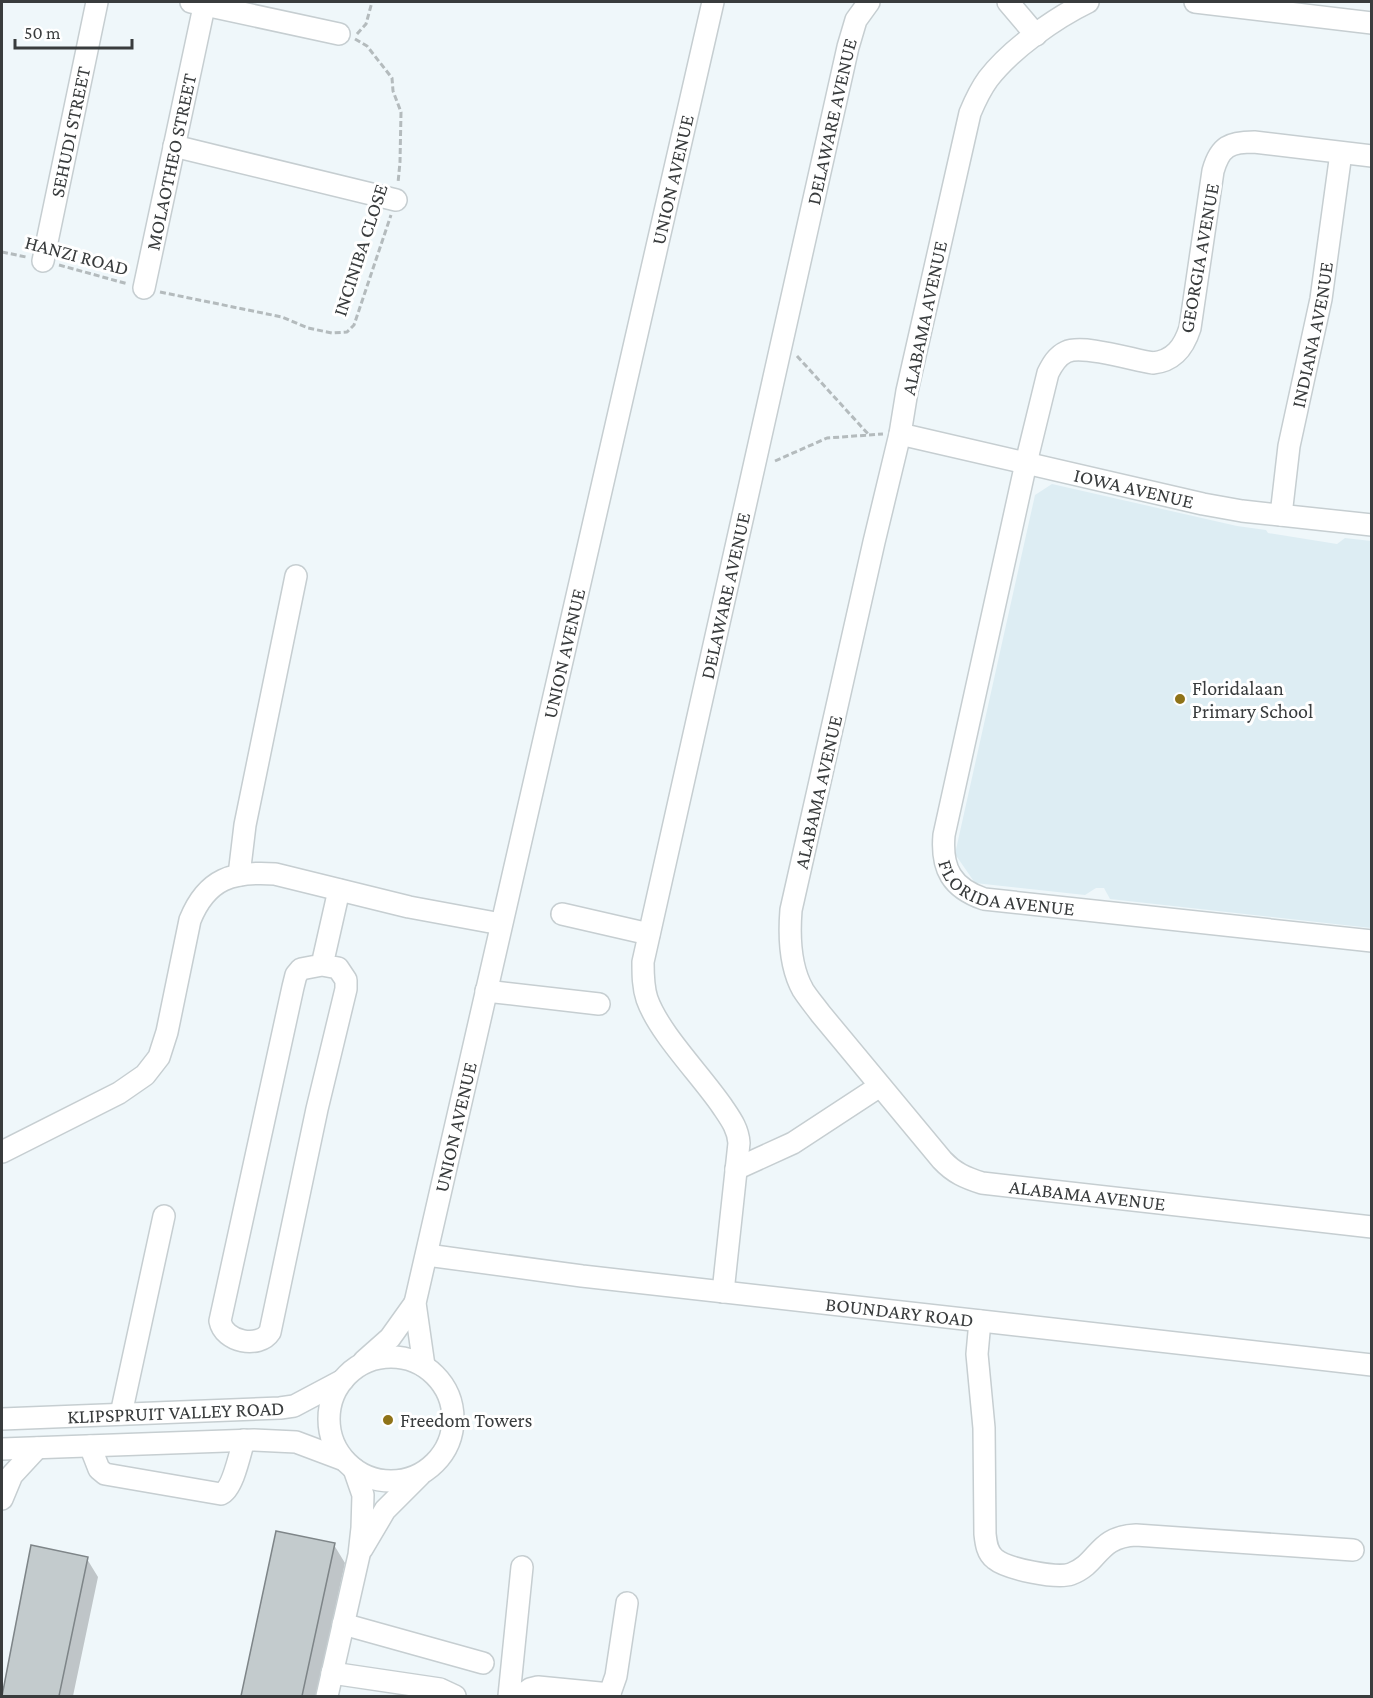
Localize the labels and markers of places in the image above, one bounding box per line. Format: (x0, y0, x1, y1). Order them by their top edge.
place label: Floridalaan Primary School (1192, 677, 1313, 723)
marker: Floridalaan Primary School (1173, 692, 1187, 706)
place label: Freedom Towers (400, 1409, 533, 1431)
marker: Freedom Towers (381, 1413, 395, 1427)

